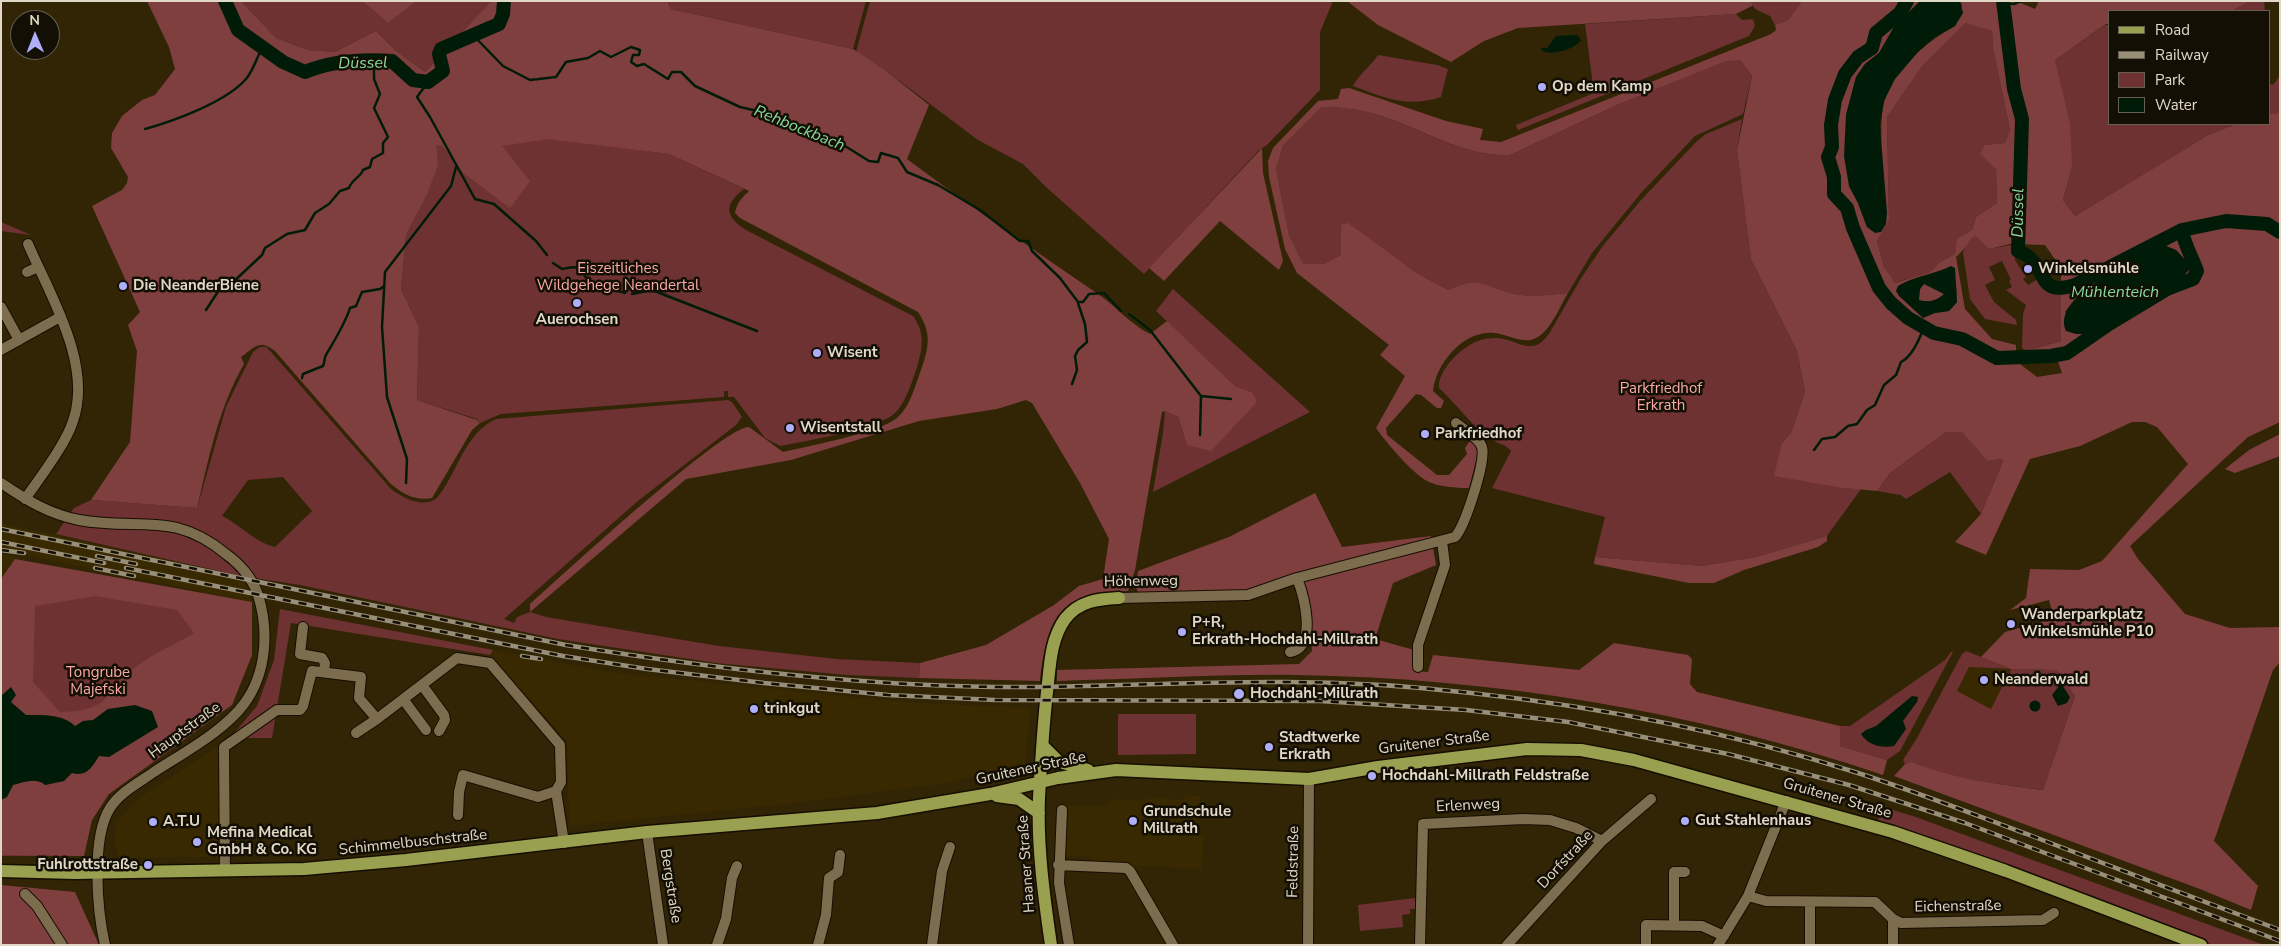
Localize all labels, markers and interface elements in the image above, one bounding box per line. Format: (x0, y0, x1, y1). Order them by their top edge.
north arrow (10, 10, 60, 60)
legend (2108, 10, 2271, 125)
text: N (29, 11, 40, 30)
text: Road (2155, 20, 2190, 40)
text: Railway (2155, 45, 2209, 65)
water label: Düssel (338, 54, 388, 74)
text: Park (2155, 70, 2185, 90)
place label: Op dem Kamp (1552, 78, 1651, 96)
marker: Op dem Kamp (1536, 81, 1548, 93)
text: Water (2155, 95, 2197, 115)
water label: Rehbockbach (751, 102, 847, 156)
water label: Düssel (2009, 188, 2029, 238)
park label: Eiszeitliches Wildgehege Neandertal (537, 260, 699, 295)
place label: Winkelsmühle (2038, 260, 2139, 278)
marker: Winkelsmühle (2022, 263, 2034, 275)
place label: Die NeanderBiene (133, 277, 259, 295)
marker: Die NeanderBiene (117, 280, 129, 292)
water label: Mühlenteich (2071, 283, 2159, 303)
marker: Auerochsen (571, 297, 583, 309)
place label: Auerochsen (536, 311, 618, 329)
place label: Wisent (827, 344, 878, 362)
marker: Wisent (811, 347, 823, 359)
park label: Parkfriedhof Erkrath (1620, 380, 1702, 415)
place label: Wisentstall (800, 419, 881, 437)
marker: Wisentstall (784, 422, 796, 434)
place label: Parkfriedhof (1435, 425, 1522, 443)
marker: Parkfriedhof (1419, 428, 1431, 440)
street label: Höhenweg (1104, 572, 1178, 592)
place label: Wanderparkplatz Winkelsmühle P10 (2021, 606, 2154, 641)
place label: P+R, Erkrath-Hochdahl-Millrath (1192, 614, 1378, 649)
marker: Wanderparkplatz Winkelsmühle P10 (2005, 618, 2017, 630)
marker: P+R, Erkrath-Hochdahl-Millrath (1176, 626, 1188, 638)
park label: Tongrube Majefski (66, 664, 130, 699)
place label: Neanderwald (1994, 671, 2088, 689)
marker: Neanderwald (1978, 674, 1990, 686)
place label: Hochdahl-Millrath (1250, 685, 1378, 703)
marker: Hochdahl-Millrath (1232, 687, 1246, 701)
street label: Hauptstraße (146, 699, 224, 763)
place label: trinkgut (764, 700, 820, 718)
marker: trinkgut (748, 703, 760, 715)
street label: Gruitener Straße (1377, 727, 1491, 759)
place label: Stadtwerke Erkrath (1279, 729, 1360, 764)
marker: Stadtwerke Erkrath (1263, 741, 1275, 753)
street label: Gruitener Straße (974, 749, 1088, 789)
place label: Hochdahl-Millrath Feldstraße (1382, 767, 1589, 785)
marker: Hochdahl-Millrath Feldstraße (1366, 770, 1378, 782)
street label: Gruitener Straße (1781, 775, 1893, 823)
street label: Erlenweg (1435, 795, 1501, 817)
place label: Grundschule Millrath (1143, 803, 1231, 838)
place label: Gut Stahlenhaus (1695, 812, 1811, 830)
place label: A.T.U (163, 813, 200, 831)
street label: Haaner Straße (1015, 815, 1039, 913)
marker: Grundschule Millrath (1127, 815, 1139, 827)
marker: Gut Stahlenhaus (1679, 815, 1691, 827)
marker: A.T.U (147, 816, 159, 828)
place label: Mefina Medical GmbH & Co. KG (207, 824, 317, 859)
street label: Schimmelbuschstraße (338, 826, 488, 860)
street label: Feldstraße (1284, 826, 1304, 898)
street label: Dorfstraße (1535, 827, 1597, 893)
marker: Mefina Medical GmbH & Co. KG (191, 836, 203, 848)
street label: Bergstraße (655, 848, 685, 924)
place label: Fuhlrottstraße (37, 856, 138, 874)
marker: Fuhlrottstraße (142, 859, 154, 871)
street label: Eichenstraße (1914, 897, 2002, 917)

